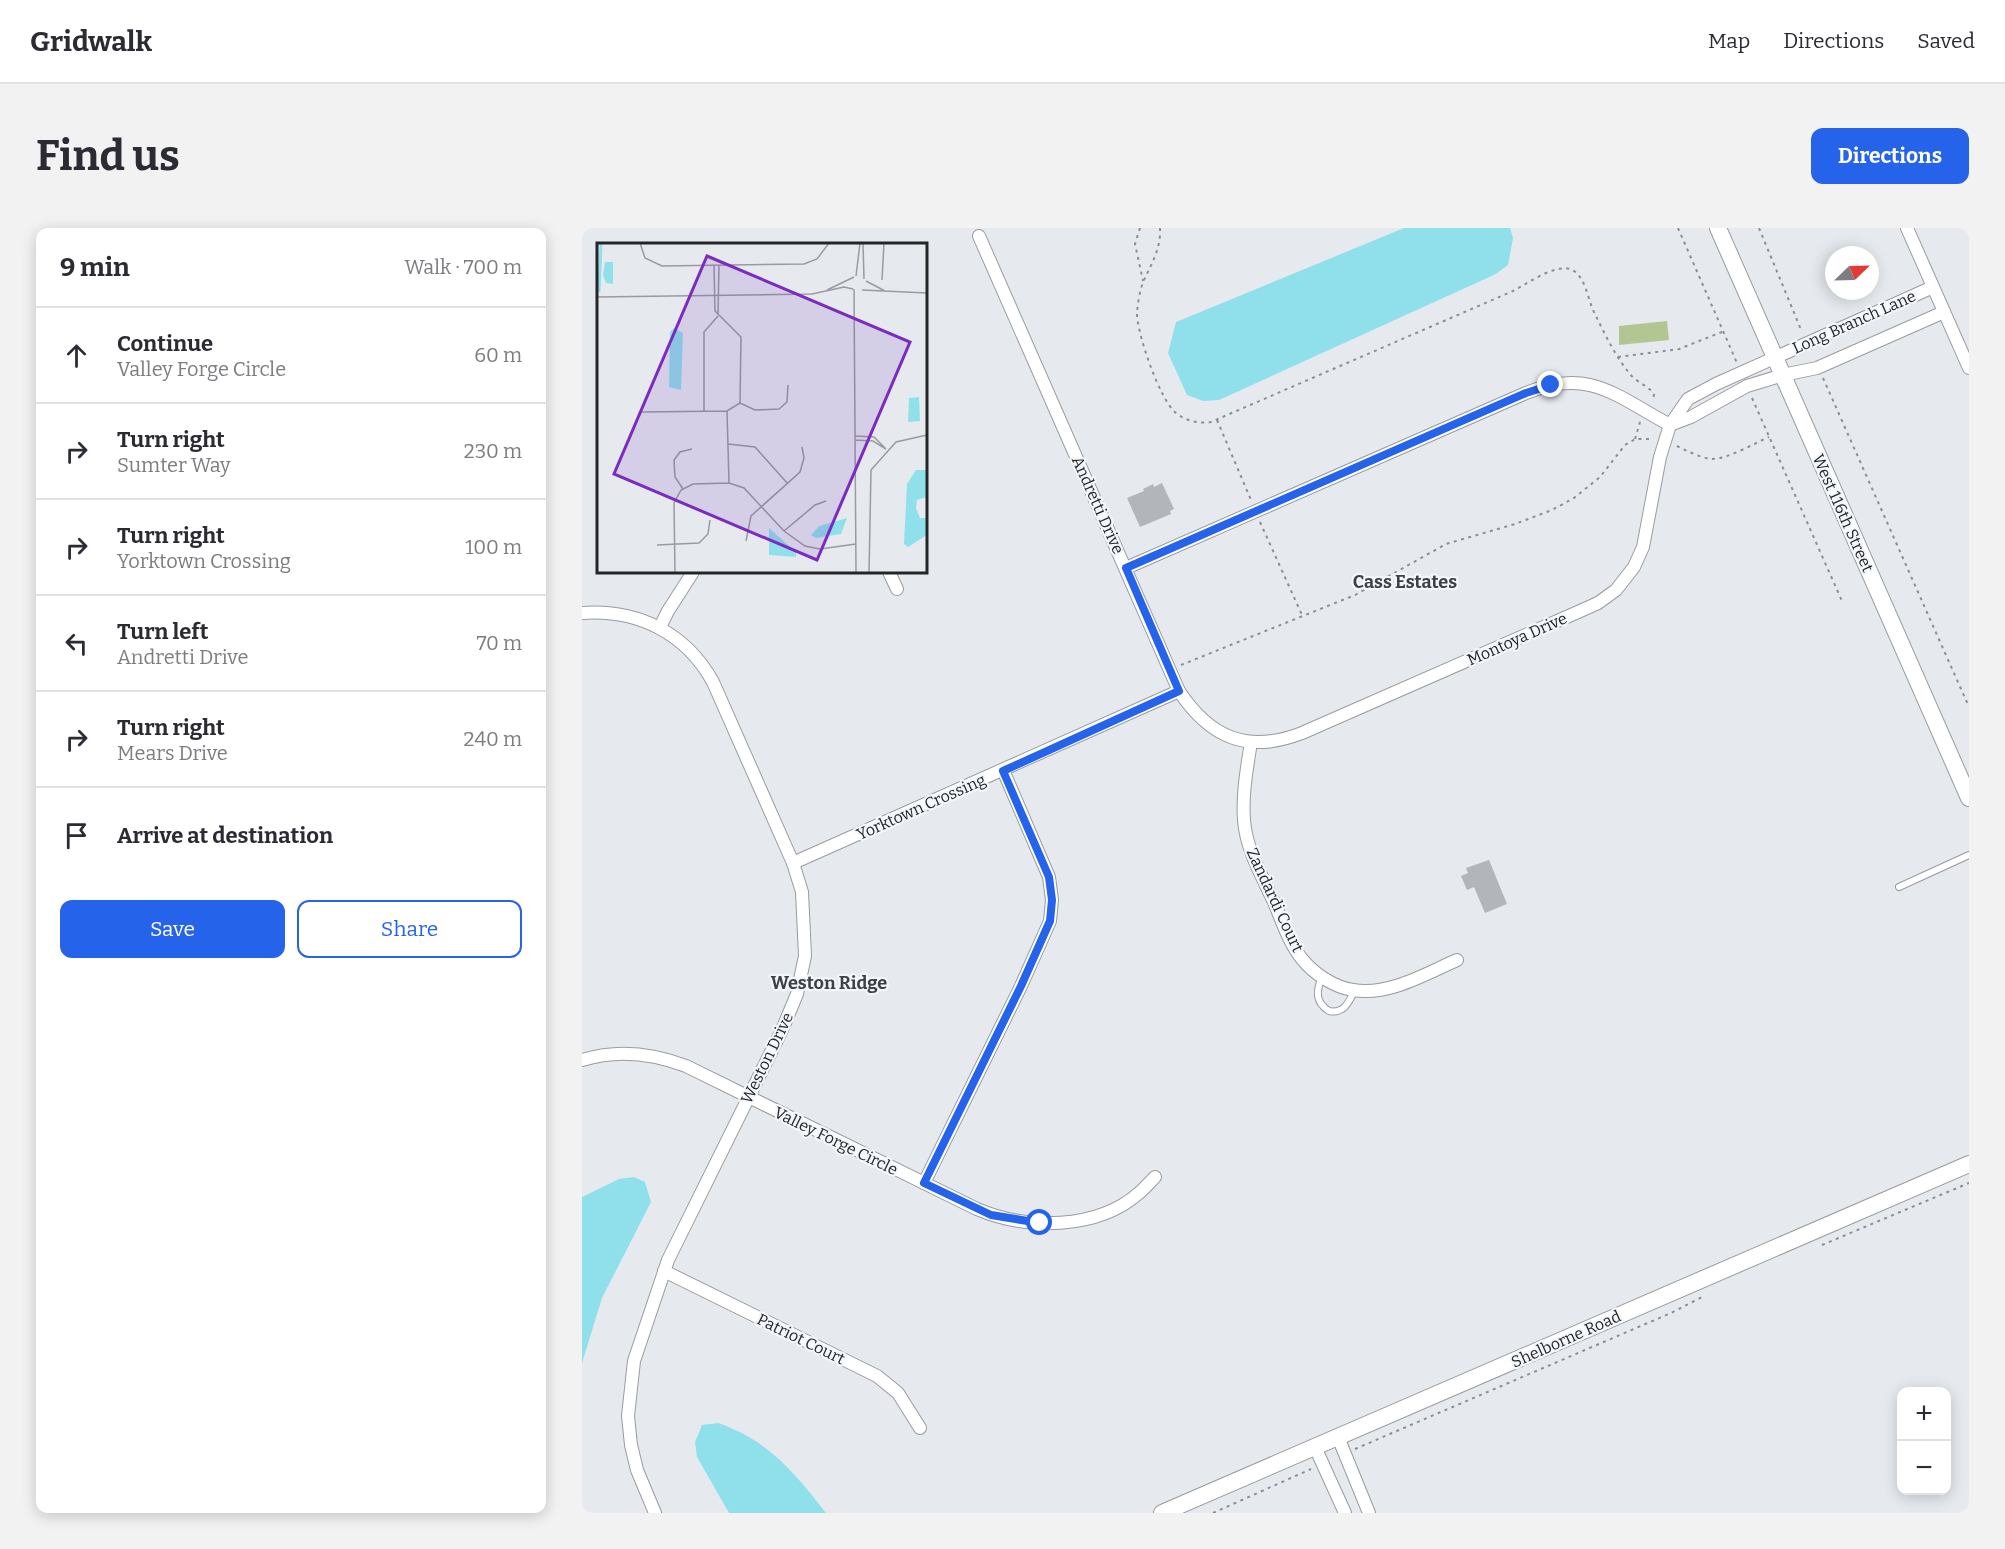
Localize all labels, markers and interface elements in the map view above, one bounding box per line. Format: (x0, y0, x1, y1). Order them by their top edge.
text: Gridwalk (30, 25, 152, 58)
text: Map (1708, 28, 1750, 54)
text: Directions (1783, 28, 1884, 54)
text: Saved (1917, 28, 1975, 54)
button: Directions (1811, 128, 1969, 184)
text: Find us (36, 131, 180, 181)
inset map (597, 243, 927, 573)
north arrow (1825, 246, 1879, 300)
text: 9 min (60, 252, 130, 283)
text: Walk · 700 m (405, 255, 522, 279)
street label: Long Branch Lane (1789, 286, 1919, 358)
text: Continue (117, 330, 213, 357)
icon: ahead (60, 339, 93, 372)
text: 60 m (474, 343, 522, 367)
text: Valley Forge Circle (117, 357, 286, 381)
route end (1537, 371, 1563, 397)
text: Turn right (117, 426, 225, 453)
icon: right (60, 435, 93, 468)
text: 230 m (464, 439, 522, 463)
street label: West 116th Street (1809, 451, 1878, 575)
text: Sumter Way (117, 453, 231, 477)
street label: Andretti Drive (1068, 453, 1128, 557)
text: Turn right (117, 522, 225, 549)
icon: right (60, 531, 93, 564)
text: 100 m (465, 535, 522, 559)
text: Yorktown Crossing (117, 549, 291, 573)
district label: Cass Estates (1353, 571, 1457, 593)
street label: Montoya Drive (1464, 608, 1570, 670)
text: Turn left (117, 618, 209, 645)
icon: left (60, 627, 93, 660)
text: 70 m (476, 631, 522, 655)
text: Andretti Drive (117, 645, 248, 669)
text: Turn right (117, 714, 225, 741)
icon: right (60, 723, 93, 756)
text: 240 m (464, 727, 522, 751)
text: Mears Drive (117, 741, 228, 765)
street label: Yorktown Crossing (854, 770, 989, 844)
icon: arrive (60, 819, 93, 852)
text: Arrive at destination (117, 822, 333, 849)
street label: Zandardi Court (1243, 845, 1308, 955)
button: Save (60, 900, 285, 958)
button: Share (297, 900, 522, 958)
district label: Weston Ridge (771, 972, 887, 994)
street label: Weston Drive (737, 1009, 797, 1107)
street label: Valley Forge Circle (771, 1103, 901, 1179)
route start (1026, 1209, 1052, 1235)
street label: Shelborne Road (1508, 1306, 1624, 1372)
street label: Patriot Court (754, 1310, 848, 1369)
map controls (1897, 1387, 1951, 1495)
button: + (1897, 1387, 1951, 1441)
button: − (1897, 1441, 1951, 1495)

